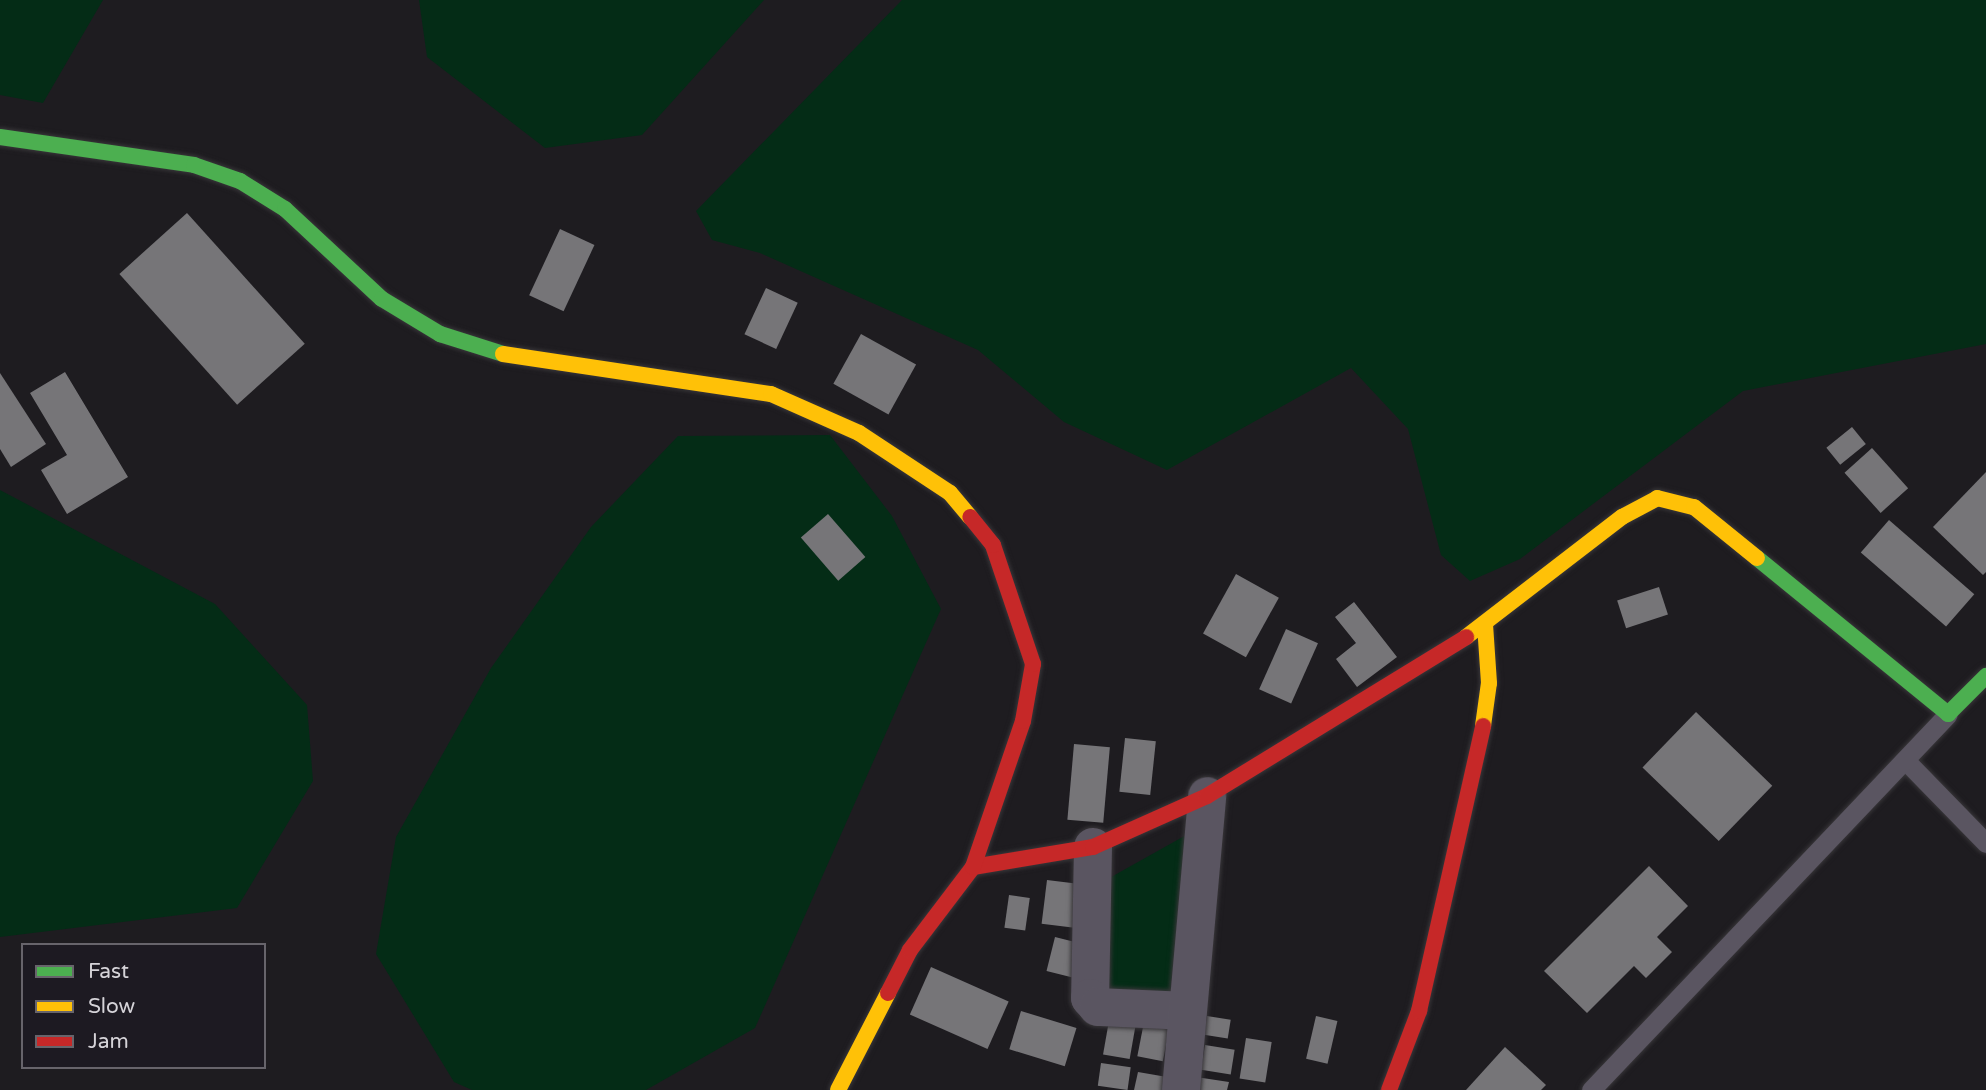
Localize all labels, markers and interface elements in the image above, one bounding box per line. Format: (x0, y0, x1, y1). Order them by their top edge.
legend (21, 943, 266, 1069)
text: Fast (88, 959, 129, 984)
text: Slow (88, 994, 135, 1019)
text: Jam (88, 1029, 129, 1054)

